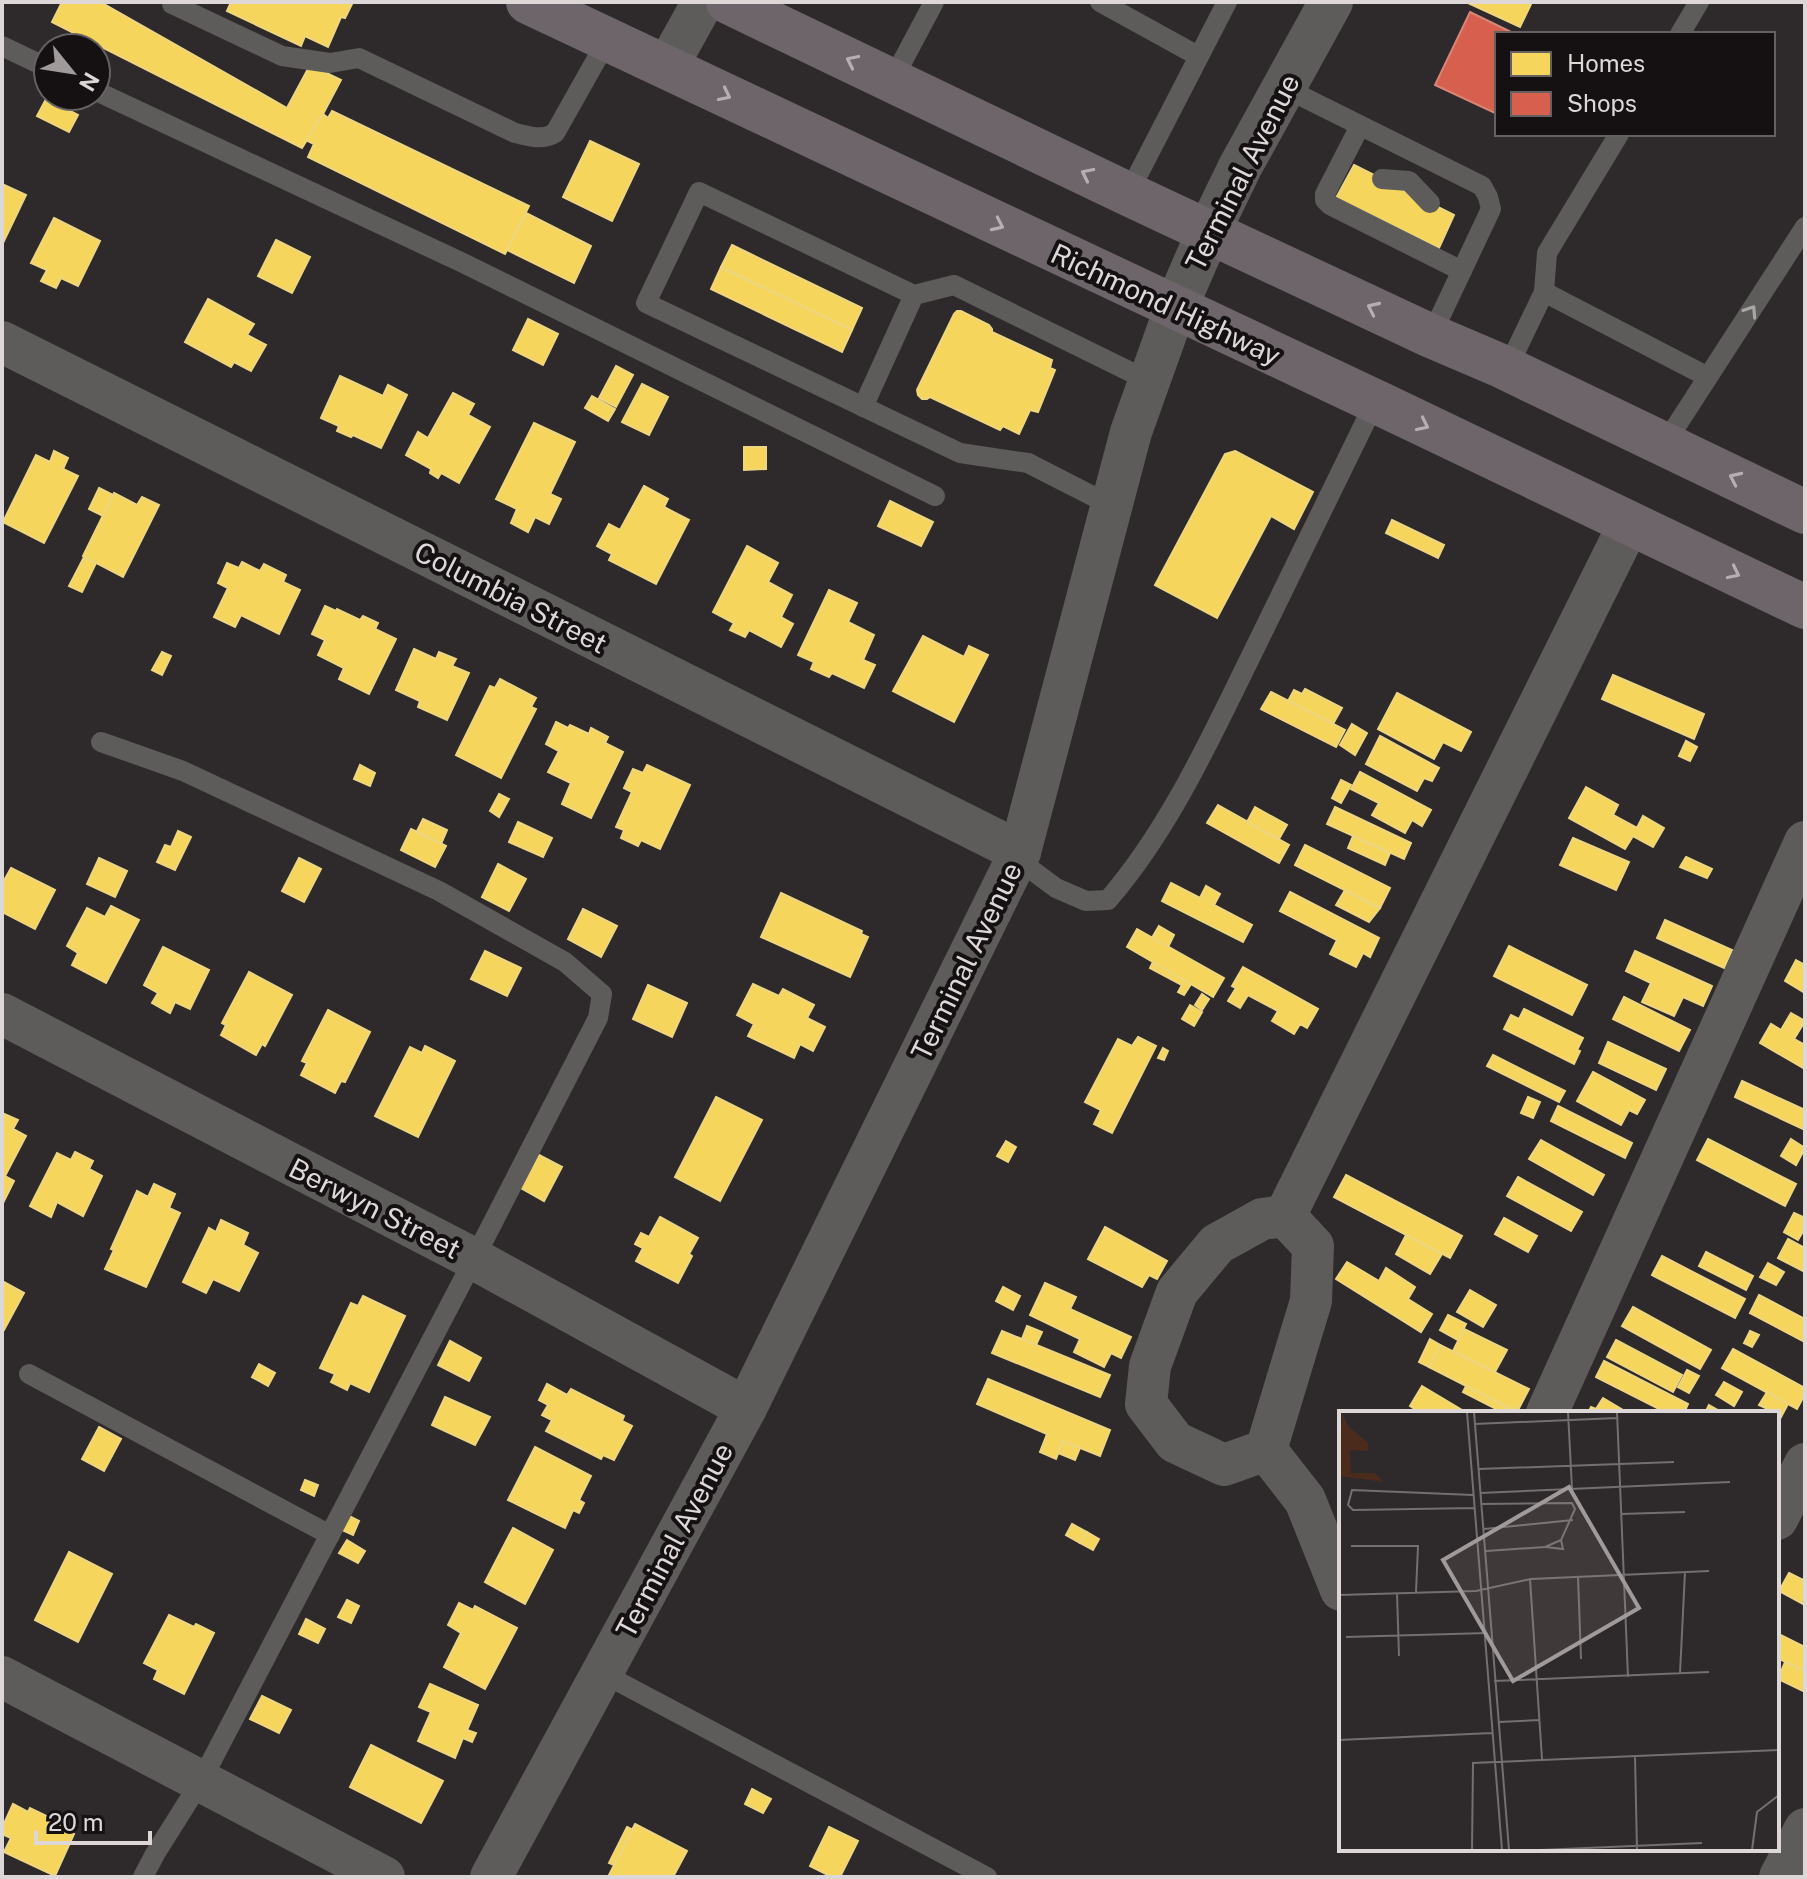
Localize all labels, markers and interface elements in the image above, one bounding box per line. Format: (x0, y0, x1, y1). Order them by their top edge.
north arrow (32, 32, 112, 112)
legend (1495, 32, 1775, 136)
text: Homes (1567, 49, 1645, 77)
one-way arrow (846, 55, 861, 71)
text: N (74, 68, 105, 96)
street label: Terminal Avenue (1178, 68, 1306, 276)
one-way arrow (716, 85, 731, 101)
text: Shops (1567, 89, 1637, 117)
one-way arrow (1080, 168, 1095, 184)
one-way arrow (990, 215, 1005, 231)
street label: Richmond Highway (1046, 236, 1286, 372)
one-way arrow (1366, 302, 1381, 318)
one-way arrow (1741, 305, 1756, 320)
one-way arrow (1415, 415, 1430, 431)
one-way arrow (1728, 472, 1743, 488)
street label: Columbia Street (409, 534, 613, 660)
one-way arrow (1725, 563, 1740, 579)
street label: Terminal Avenue (904, 857, 1028, 1065)
street label: Berwyn Street (284, 1151, 466, 1265)
inset map (1339, 1411, 1779, 1851)
street label: Terminal Avenue (609, 1437, 739, 1643)
scale bar (36, 1795, 150, 1845)
text: 20 m (48, 1808, 104, 1836)

